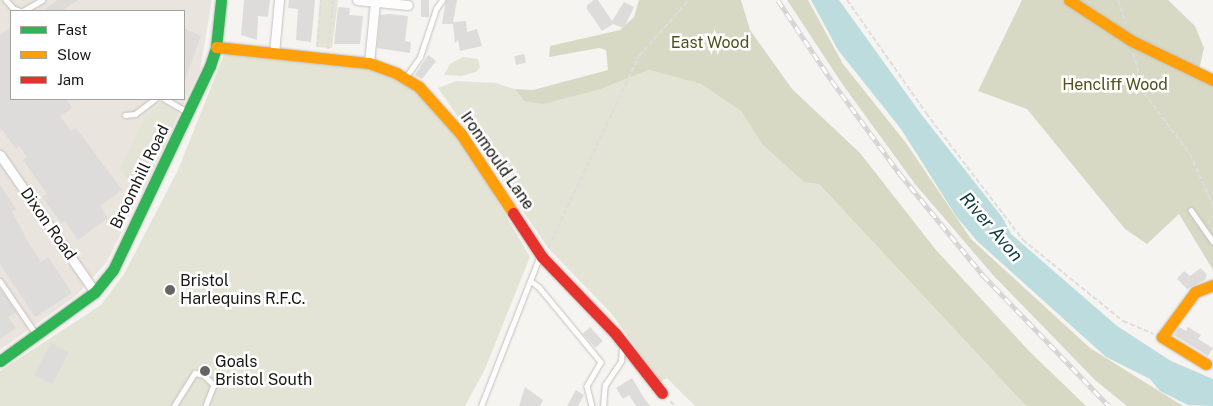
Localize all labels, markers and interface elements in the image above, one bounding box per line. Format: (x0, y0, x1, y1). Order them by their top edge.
legend (10, 10, 185, 100)
text: Fast (57, 21, 87, 38)
park label: East Wood (671, 33, 749, 53)
text: Slow (57, 46, 91, 63)
text: Jam (57, 71, 84, 88)
park label: Hencliff Wood (1062, 75, 1168, 95)
street label: Ironmould Lane (456, 108, 538, 214)
street label: Broomhill Road (107, 122, 173, 232)
street label: Dixon Road (16, 184, 80, 264)
water label: River Avon (955, 188, 1027, 266)
place label: Bristol Harlequins R.F.C. (180, 271, 306, 309)
marker: Bristol Harlequins R.F.C. (164, 284, 176, 296)
place label: Goals Bristol South (215, 352, 312, 390)
marker: Goals Bristol South (199, 365, 211, 377)

